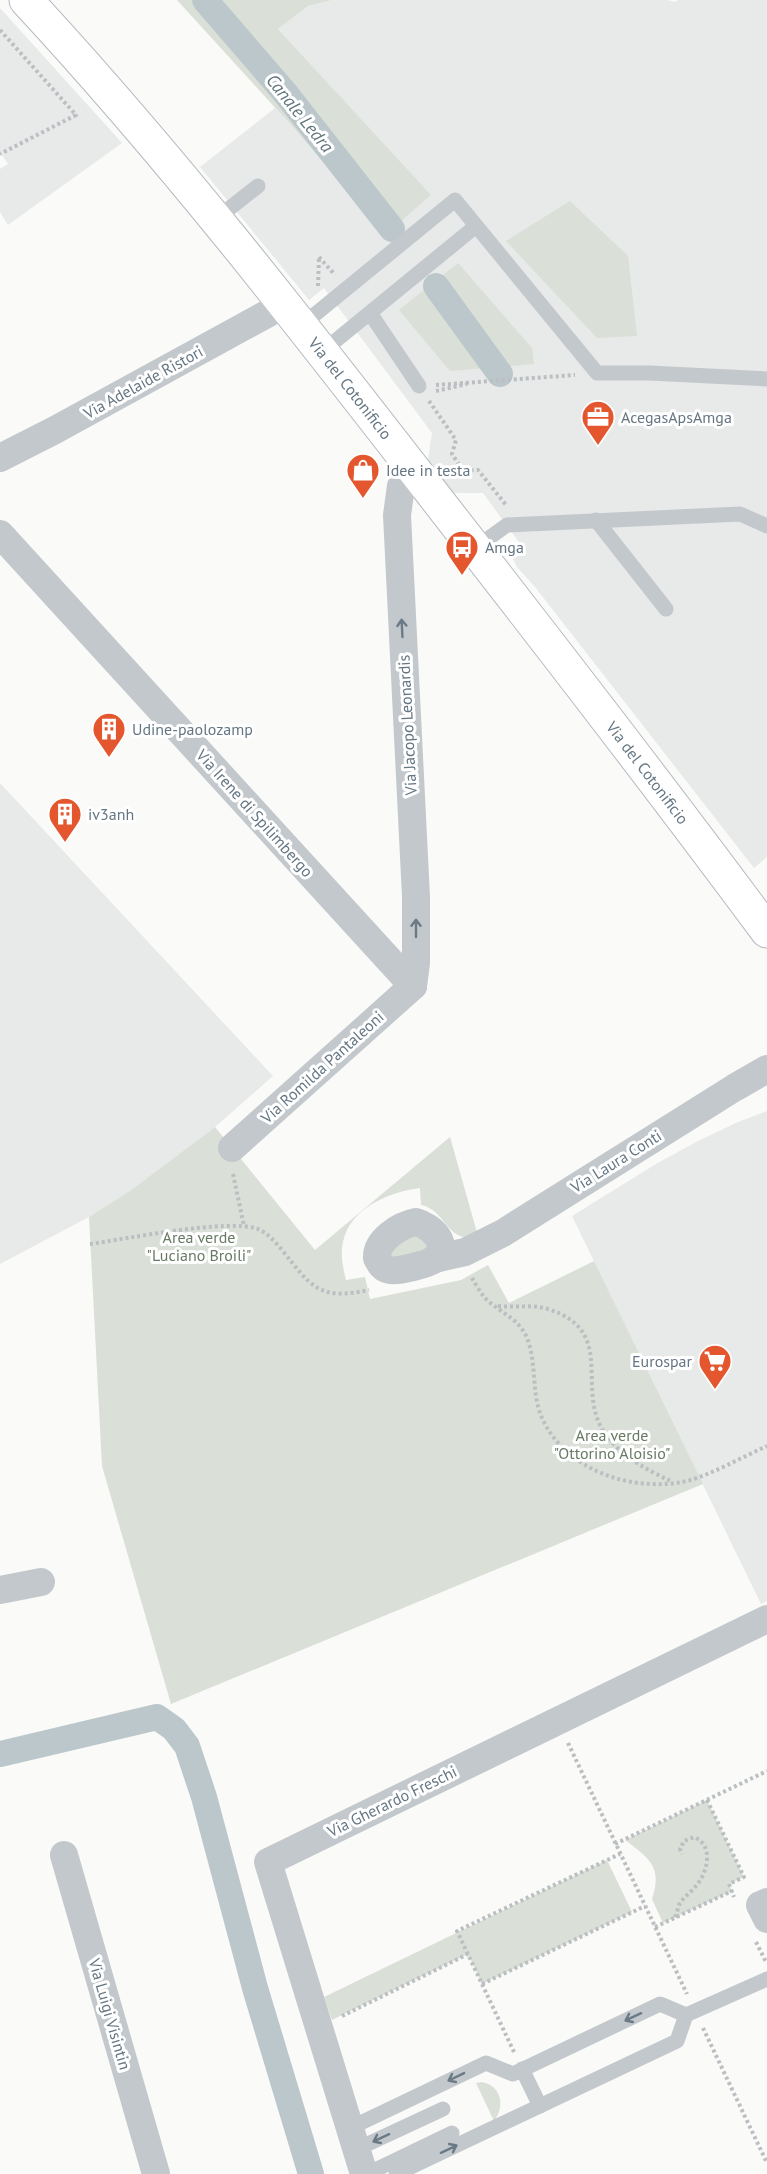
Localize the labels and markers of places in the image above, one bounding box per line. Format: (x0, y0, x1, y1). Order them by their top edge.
office icon: AcegasApsAmga (580, 399, 616, 446)
place label: AcegasApsAmga (621, 407, 732, 427)
shop icon: Idee in testa (345, 452, 381, 499)
place label: Idee in testa (386, 460, 470, 480)
bus stop icon: Amga (444, 529, 480, 576)
place label: Amga (485, 537, 524, 557)
building icon: Udine-paolozamp (91, 711, 127, 758)
place label: Udine-paolozamp (132, 719, 253, 739)
building icon: iv3anh (47, 796, 83, 843)
place label: iv3anh (88, 804, 134, 824)
supermarket icon: Eurospar (697, 1343, 733, 1390)
place label: Eurospar (632, 1351, 693, 1371)

